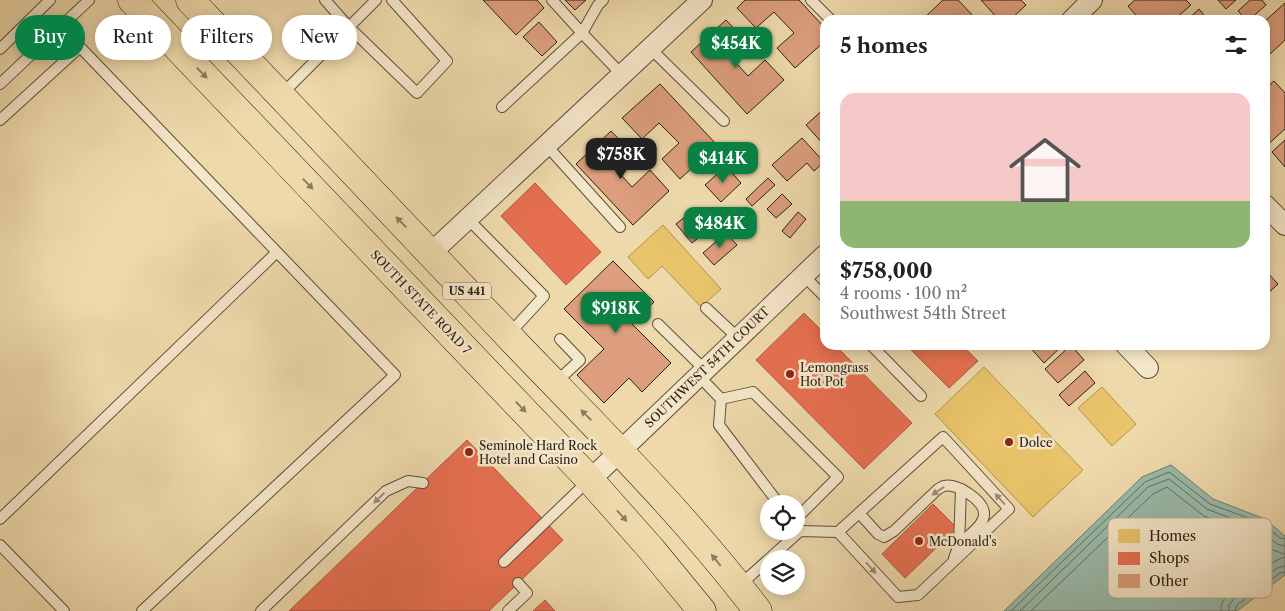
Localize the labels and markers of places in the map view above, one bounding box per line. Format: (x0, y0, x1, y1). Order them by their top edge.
pin: $454K (701, 27, 771, 69)
pin: $758K (586, 138, 656, 180)
pin: $414K (688, 142, 758, 184)
pin: $484K (685, 206, 755, 249)
pin: $918K (581, 292, 651, 334)
place label: Lemongrass Hot Pot (800, 360, 869, 389)
marker: Lemongrass Hot Pot (784, 368, 796, 380)
place label: Dolce (1019, 435, 1053, 450)
marker: Dolce (1003, 436, 1015, 448)
place label: Seminole Hard Rock Hotel and Casino (479, 438, 598, 467)
marker: Seminole Hard Rock Hotel and Casino (463, 446, 475, 458)
place label: McDonald's (929, 534, 997, 549)
marker: McDonald's (913, 535, 925, 547)

